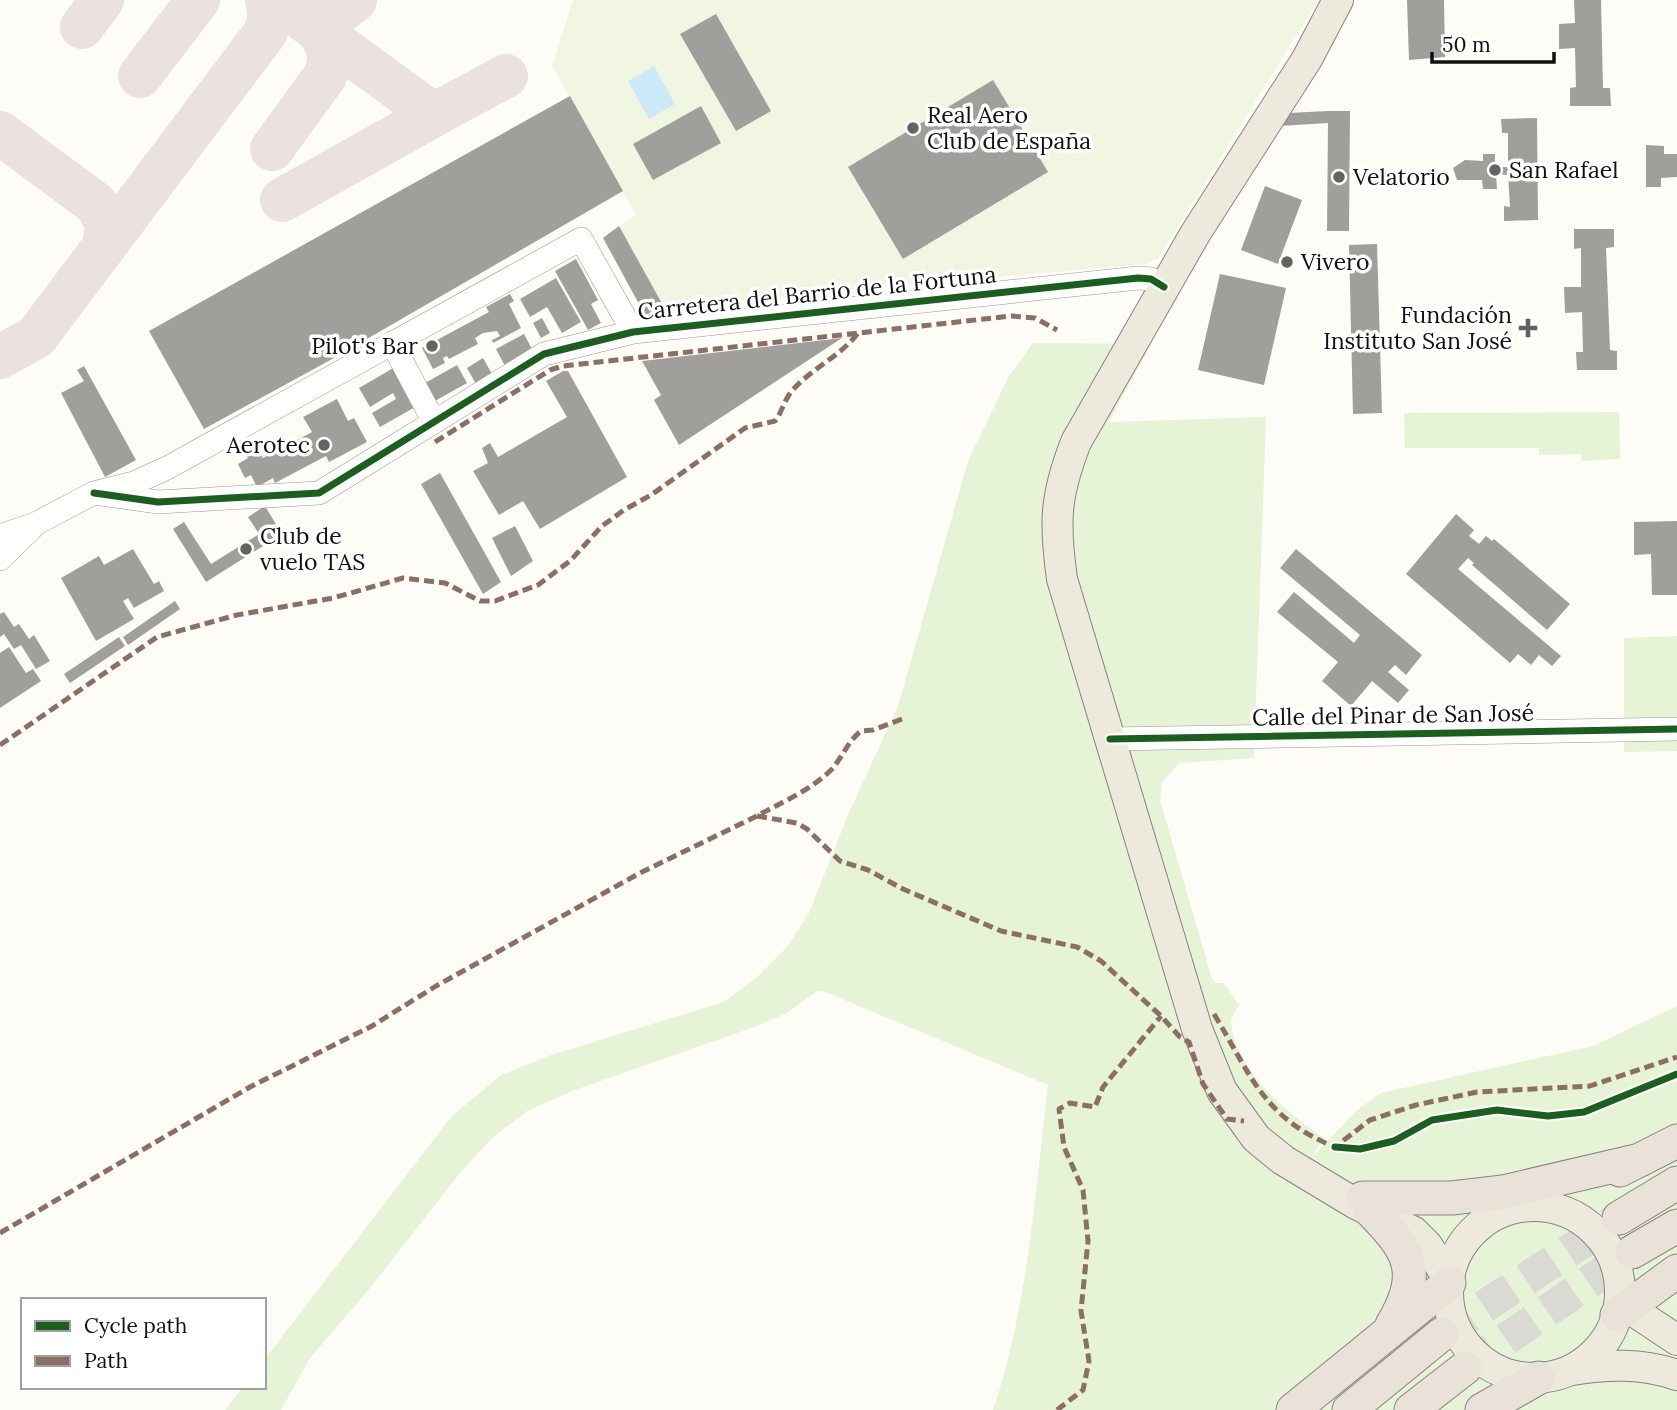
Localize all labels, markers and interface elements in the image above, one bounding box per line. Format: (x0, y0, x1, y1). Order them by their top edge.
scale bar (1432, 21, 1554, 65)
text: 50 m (1442, 31, 1491, 58)
place label: Real Aero Club de España (927, 100, 1091, 155)
marker: Real Aero Club de España (905, 120, 921, 136)
place label: San Rafael (1509, 155, 1619, 184)
place label: Velatorio (1352, 162, 1450, 191)
marker: San Rafael (1487, 162, 1503, 178)
marker: Velatorio (1331, 169, 1347, 185)
place label: Vivero (1300, 247, 1369, 276)
marker: Vivero (1279, 254, 1295, 270)
street label: Carretera del Barrio de la Fortuna (636, 259, 998, 326)
place label: Fundación Instituto San José (1323, 300, 1512, 355)
marker: Fundación Instituto San José (1518, 318, 1538, 338)
place label: Pilot's Bar (311, 331, 418, 360)
marker: Pilot's Bar (424, 338, 440, 354)
place label: Aerotec (225, 430, 310, 459)
marker: Aerotec (316, 437, 332, 453)
place label: Club de vuelo TAS (260, 521, 365, 576)
marker: Club de vuelo TAS (238, 541, 254, 557)
street label: Calle del Pinar de San José (1252, 698, 1534, 731)
legend (21, 1298, 266, 1389)
text: Cycle path (84, 1312, 187, 1339)
text: Path (84, 1347, 128, 1374)

